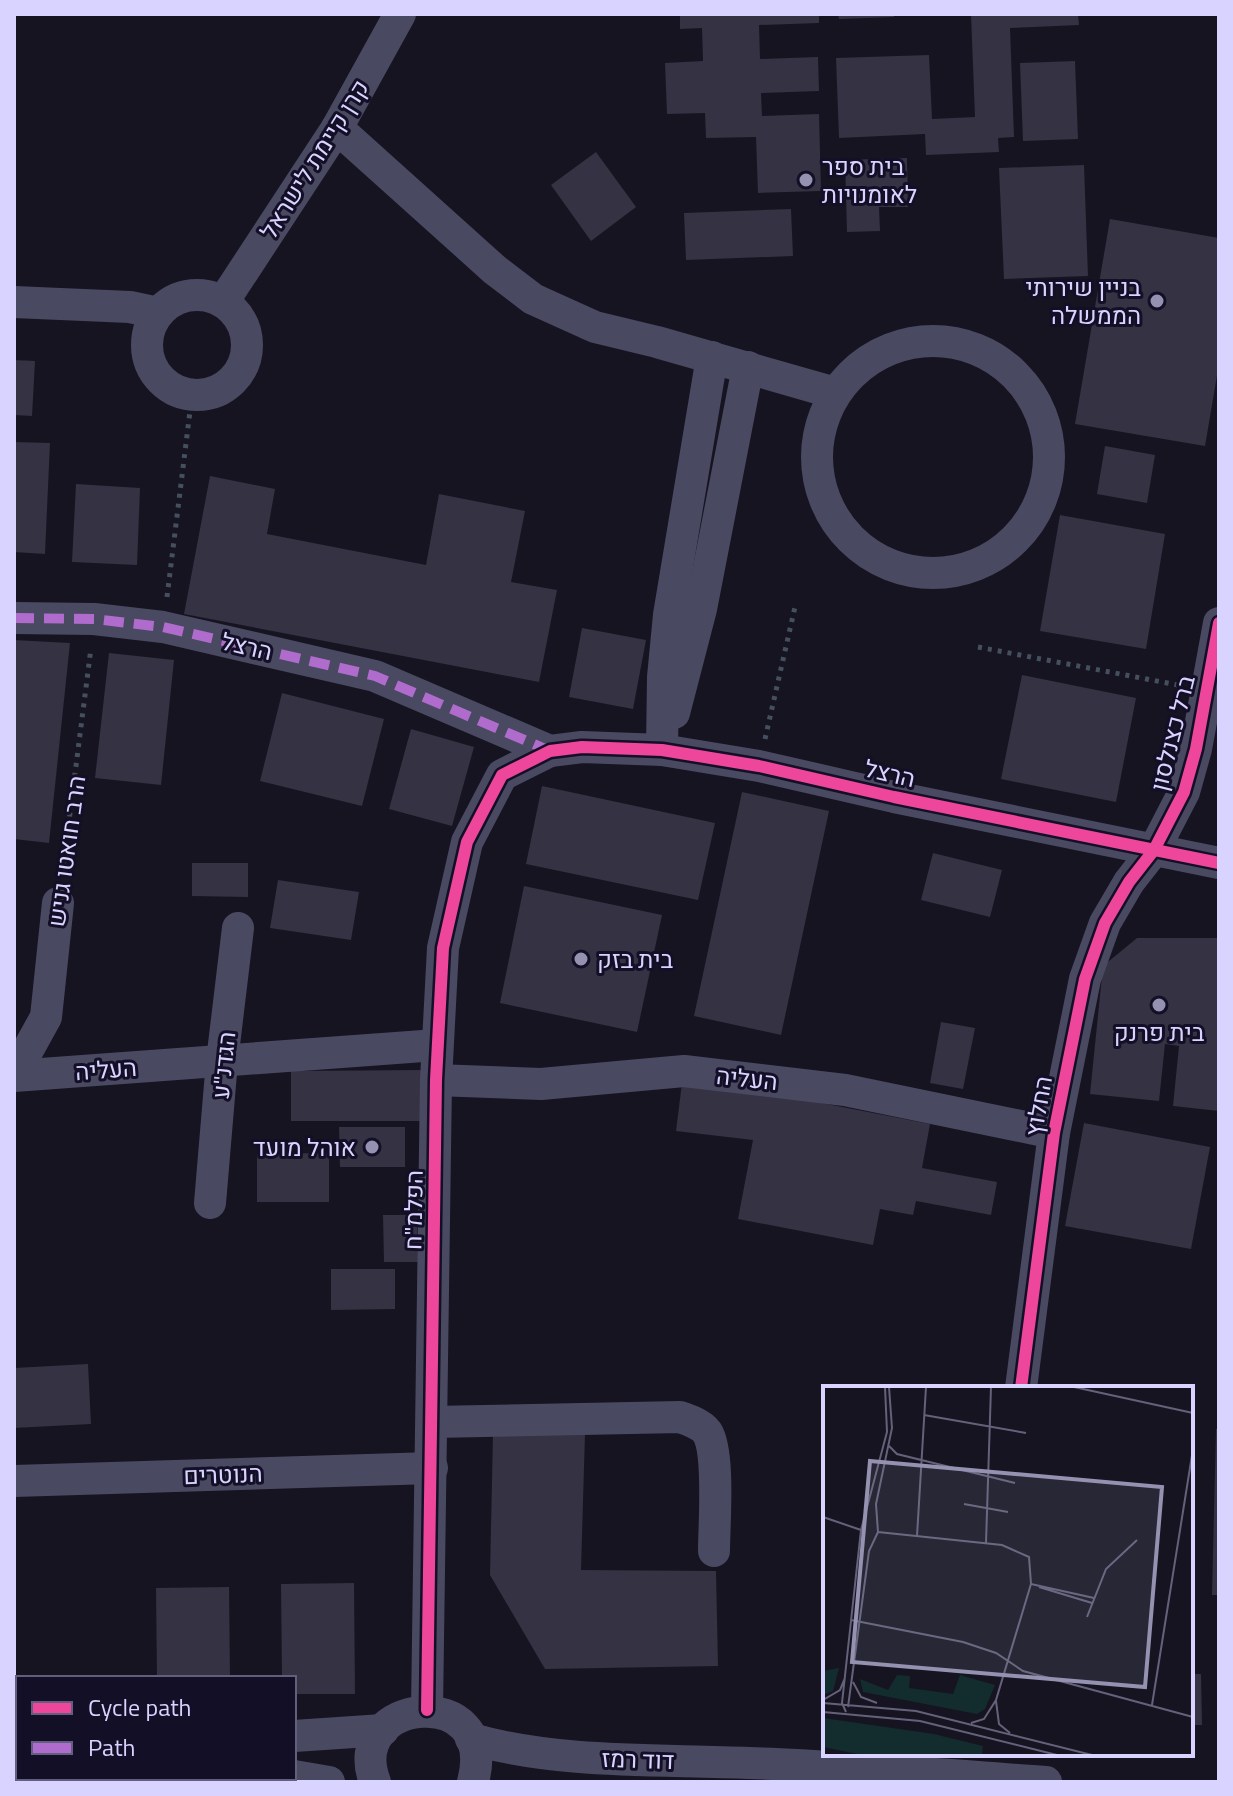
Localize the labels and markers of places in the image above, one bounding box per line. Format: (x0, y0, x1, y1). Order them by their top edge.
place label: בית ספר לאומנויות (822, 148, 917, 212)
marker: בית ספר לאומנויות (797, 171, 815, 189)
place label: בניין שירותי הממשלה (1026, 269, 1141, 333)
marker: בניין שירותי הממשלה (1148, 292, 1166, 310)
place label: בית בזק (597, 941, 674, 977)
marker: בית בזק (572, 950, 590, 968)
marker: בית פרנק (1150, 996, 1168, 1014)
place label: בית פרנק (1114, 1014, 1205, 1050)
place label: אוהל מועד (253, 1129, 356, 1165)
marker: אוהל מועד (363, 1138, 381, 1156)

